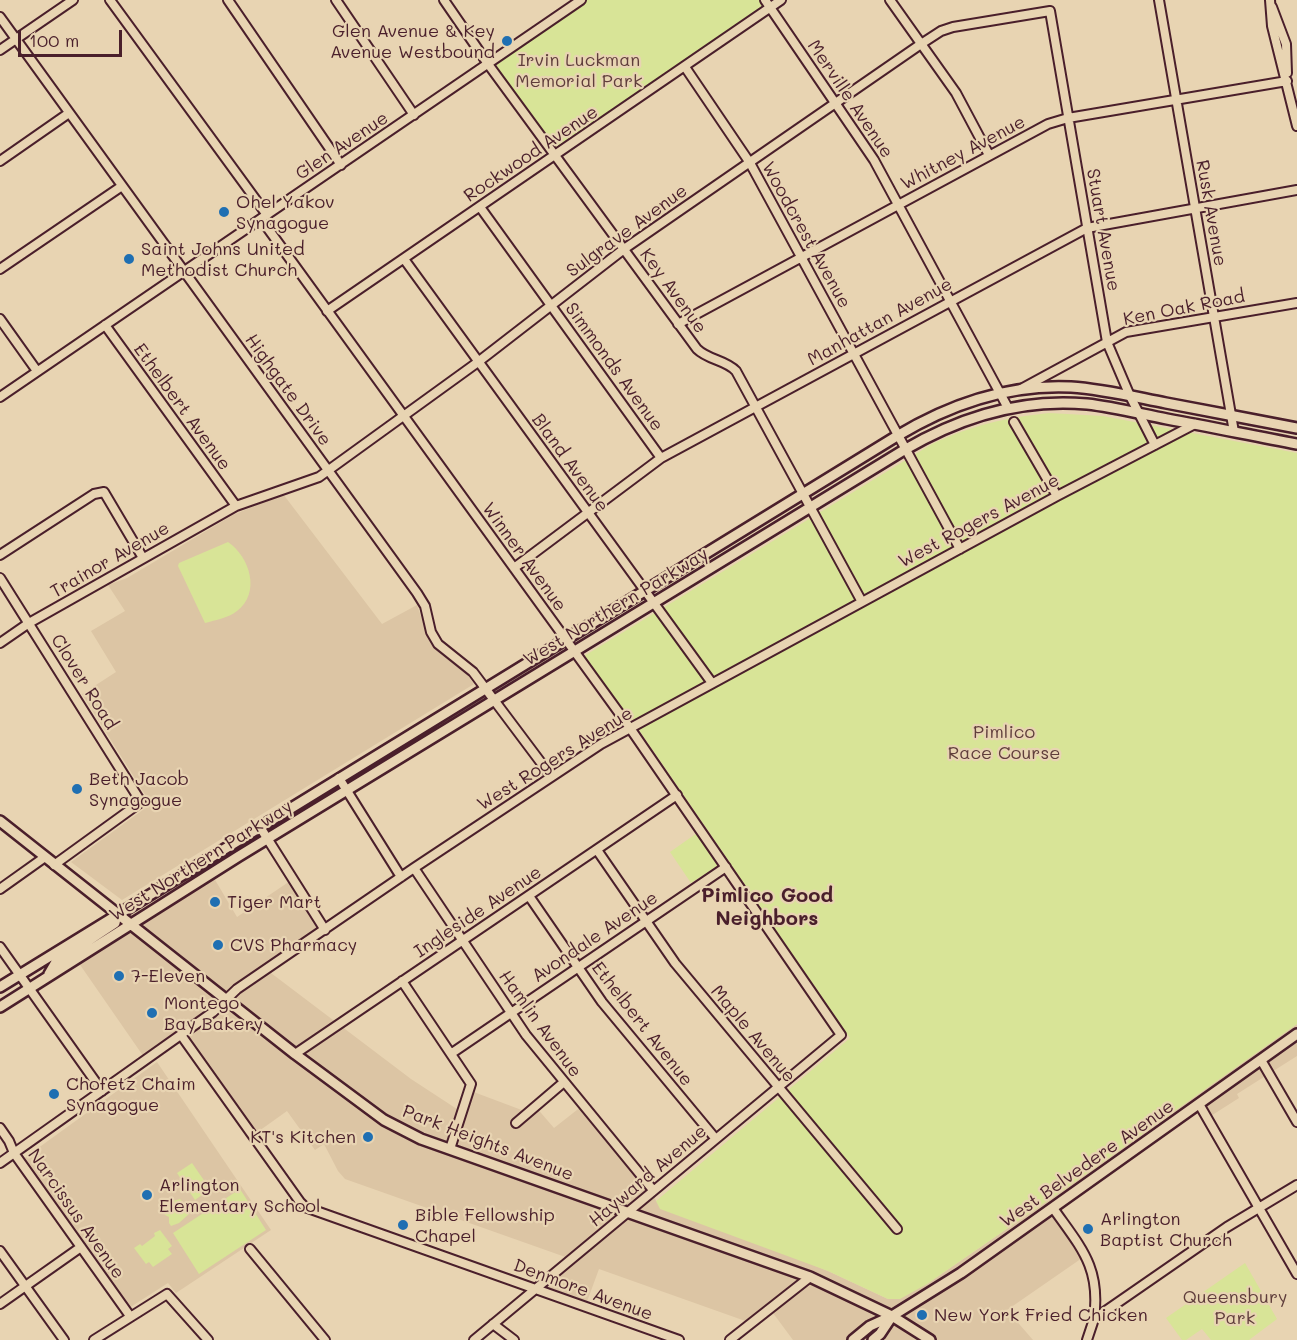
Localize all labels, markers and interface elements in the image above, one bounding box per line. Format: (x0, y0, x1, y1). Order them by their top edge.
scale bar (21, 18, 124, 56)
place label: Glen Avenue & Key Avenue Westbound (330, 20, 495, 63)
text: 100 m (29, 28, 79, 52)
marker: Glen Avenue & Key Avenue Westbound (500, 34, 514, 48)
street label: Merville Avenue (803, 36, 897, 162)
park label: Irvin Luckman Memorial Park (515, 49, 643, 92)
street label: Rockwood Avenue (460, 101, 602, 207)
street label: Glen Avenue (292, 107, 392, 185)
street label: Whitney Avenue (897, 111, 1029, 195)
street label: Woodcrest Avenue (757, 158, 855, 312)
street label: Rusk Avenue (1191, 158, 1231, 268)
street label: Stuart Avenue (1082, 167, 1124, 293)
street label: Sulgrave Avenue (562, 180, 692, 282)
place label: Ohel Yakov Synagogue (236, 191, 335, 234)
marker: Ohel Yakov Synagogue (217, 205, 231, 219)
place label: Saint Johns United Methodist Church (141, 238, 305, 280)
street label: Key Avenue (635, 244, 711, 338)
marker: Saint Johns United Methodist Church (122, 252, 136, 266)
street label: Manhattan Avenue (804, 273, 956, 371)
street label: Ken Oak Road (1121, 286, 1247, 330)
street label: Simmonds Avenue (560, 299, 668, 435)
street label: Highgate Drive (240, 330, 336, 450)
street label: Ethelbert Avenue (129, 339, 235, 475)
street label: Bland Avenue (527, 410, 613, 516)
street label: West Rogers Avenue (895, 469, 1063, 573)
street label: Winner Avenue (477, 498, 571, 616)
street label: Trainor Avenue (47, 517, 173, 603)
street label: West Northern Parkway (520, 543, 712, 671)
street label: Clover Road (46, 630, 122, 734)
street label: West Rogers Avenue (473, 702, 637, 816)
park label: Pimlico Race Course (948, 721, 1060, 764)
place label: Beth Jacob Synagogue (89, 768, 189, 810)
marker: Beth Jacob Synagogue (70, 782, 84, 796)
street label: West Northern Parkway (105, 796, 297, 926)
street label: Ingleside Avenue (410, 861, 546, 963)
district label: Pimlico Good Neighbors (701, 884, 833, 931)
street label: Avondale Avenue (528, 887, 662, 987)
place label: Tiger Mart (227, 891, 321, 913)
marker: Tiger Mart (208, 895, 222, 909)
place label: CVS Pharmacy (230, 934, 357, 956)
marker: CVS Pharmacy (211, 938, 225, 952)
street label: Ethelbert Avenue (587, 958, 697, 1090)
place label: 7-Eleven (131, 965, 205, 987)
street label: Hamlin Avenue (494, 967, 586, 1081)
marker: 7-Eleven (112, 969, 126, 983)
street label: Maple Avenue (706, 981, 800, 1087)
place label: Montego Bay Bakery (164, 992, 263, 1034)
marker: Montego Bay Bakery (145, 1006, 159, 1020)
place label: Chofetz Chaim Synagogue (66, 1073, 196, 1116)
marker: Chofetz Chaim Synagogue (47, 1087, 61, 1101)
street label: West Belvedere Avenue (996, 1096, 1178, 1232)
street label: Park Heights Avenue (399, 1100, 577, 1186)
street label: Hayward Avenue (585, 1120, 711, 1232)
place label: KT's Kitchen (250, 1126, 356, 1148)
marker: KT's Kitchen (361, 1130, 375, 1144)
street label: Narcissus Avenue (23, 1145, 129, 1283)
place label: Arlington Elementary School (159, 1174, 320, 1216)
marker: Arlington Elementary School (140, 1188, 154, 1202)
place label: Bible Fellowship Chapel (415, 1204, 555, 1246)
place label: Arlington Baptist Church (1100, 1208, 1232, 1250)
marker: Bible Fellowship Chapel (396, 1218, 410, 1232)
marker: Arlington Baptist Church (1081, 1222, 1095, 1236)
street label: Denmore Avenue (510, 1255, 656, 1325)
park label: Queensbury Park (1183, 1286, 1287, 1328)
place label: New York Fried Chicken (934, 1304, 1148, 1326)
marker: New York Fried Chicken (915, 1308, 929, 1322)

